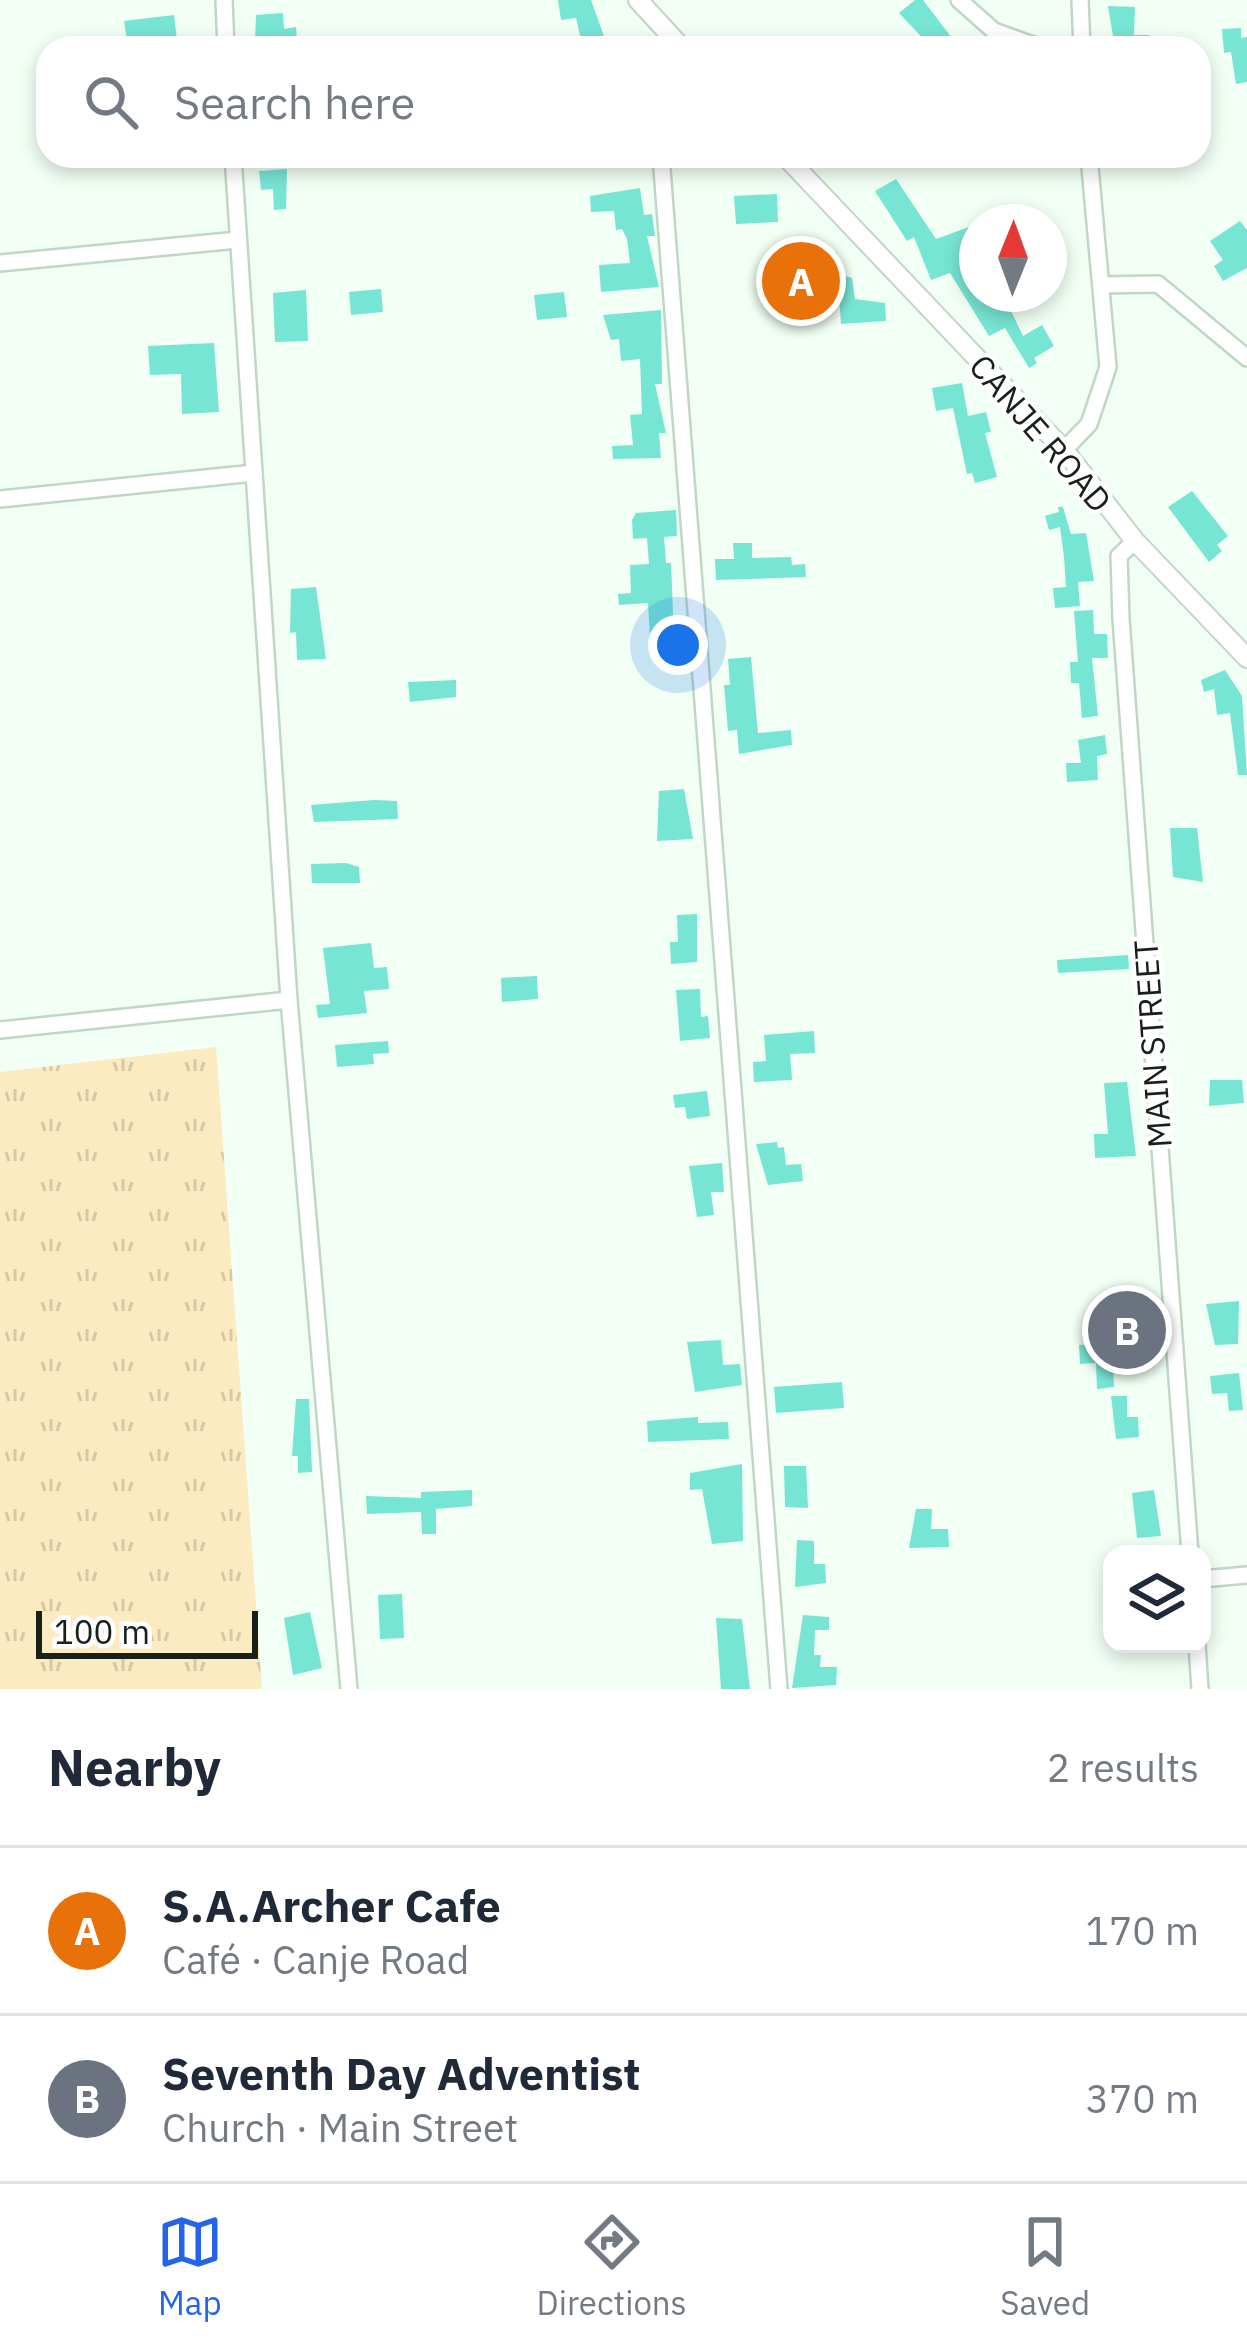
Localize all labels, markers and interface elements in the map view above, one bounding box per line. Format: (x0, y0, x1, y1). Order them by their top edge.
search box (36, 36, 1211, 168)
icon: search (78, 69, 144, 135)
text: Search here (174, 73, 415, 131)
north arrow (959, 204, 1067, 312)
pin: A (762, 236, 840, 326)
street label: CANJE ROAD (961, 345, 1121, 521)
your location (648, 615, 708, 675)
street label: MAIN STREET (1123, 938, 1181, 1149)
pin: B (1088, 1285, 1166, 1375)
map controls (1103, 1545, 1211, 1653)
button: layers (1103, 1545, 1211, 1653)
scale bar (36, 1605, 258, 1658)
text: 100 m (54, 1610, 150, 1653)
text: Nearby (48, 1734, 221, 1800)
text: 2 results (1047, 1742, 1199, 1793)
text: S.A.Archer Cafe (162, 1876, 501, 1934)
text: A (74, 1905, 100, 1956)
text: 170 m (1086, 1905, 1199, 1956)
text: Café · Canje Road (162, 1934, 469, 1985)
text: Seventh Day Adventist (162, 2044, 641, 2102)
text: B (74, 2073, 100, 2124)
text: 370 m (1086, 2073, 1199, 2124)
text: Church · Main Street (162, 2102, 518, 2153)
tab: Map (157, 2209, 223, 2324)
tab: Directions (537, 2209, 687, 2324)
tab: Saved (1000, 2209, 1090, 2324)

